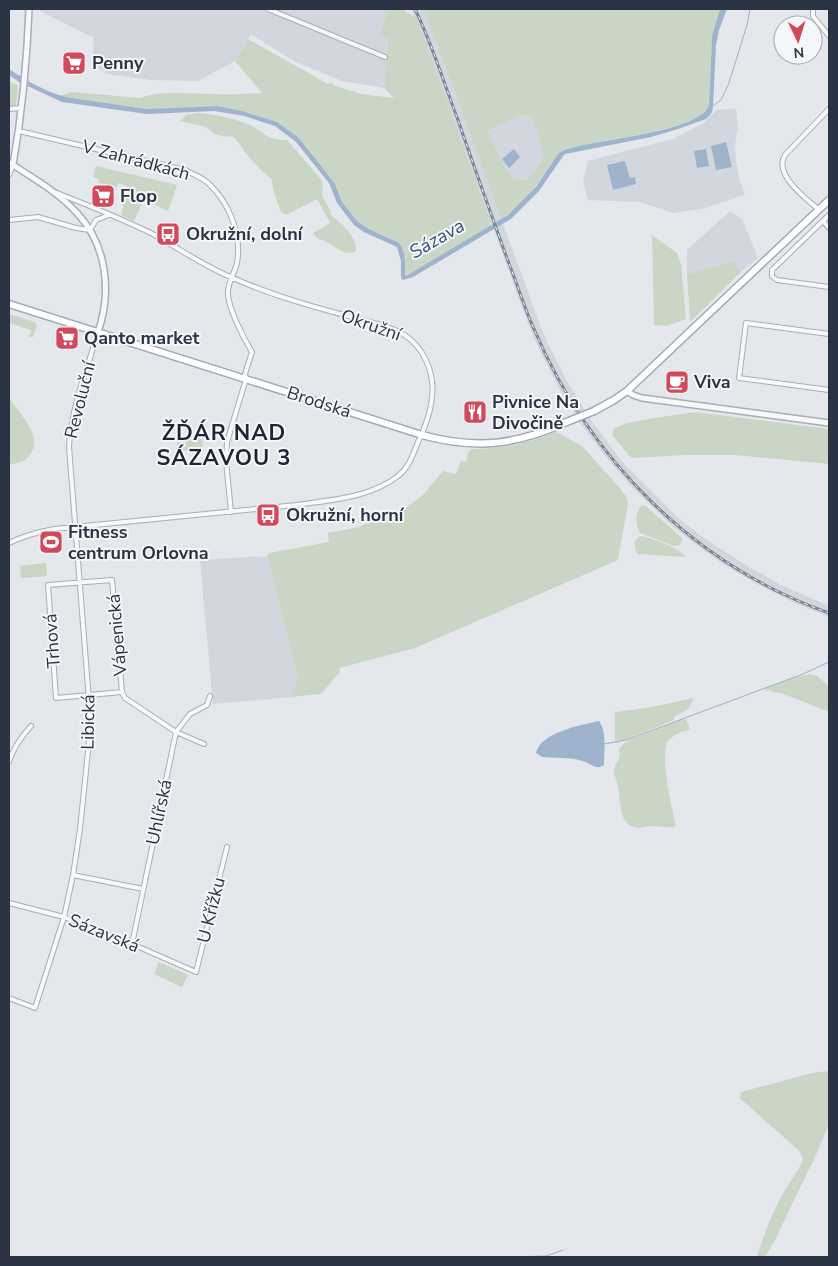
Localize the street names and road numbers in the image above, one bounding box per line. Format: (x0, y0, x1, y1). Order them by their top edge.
street label: V Zahrádkách (79, 134, 193, 186)
street label: Okružní (338, 304, 405, 347)
street label: Revoluční (59, 358, 101, 441)
street label: Brodská (284, 380, 354, 424)
street label: Vápenická (101, 593, 133, 678)
street label: Trhová (38, 613, 66, 669)
street label: Libická (76, 694, 100, 750)
street label: Uhlířská (140, 777, 178, 847)
street label: U Křížku (191, 875, 231, 945)
street label: Sázavská (65, 908, 143, 958)

